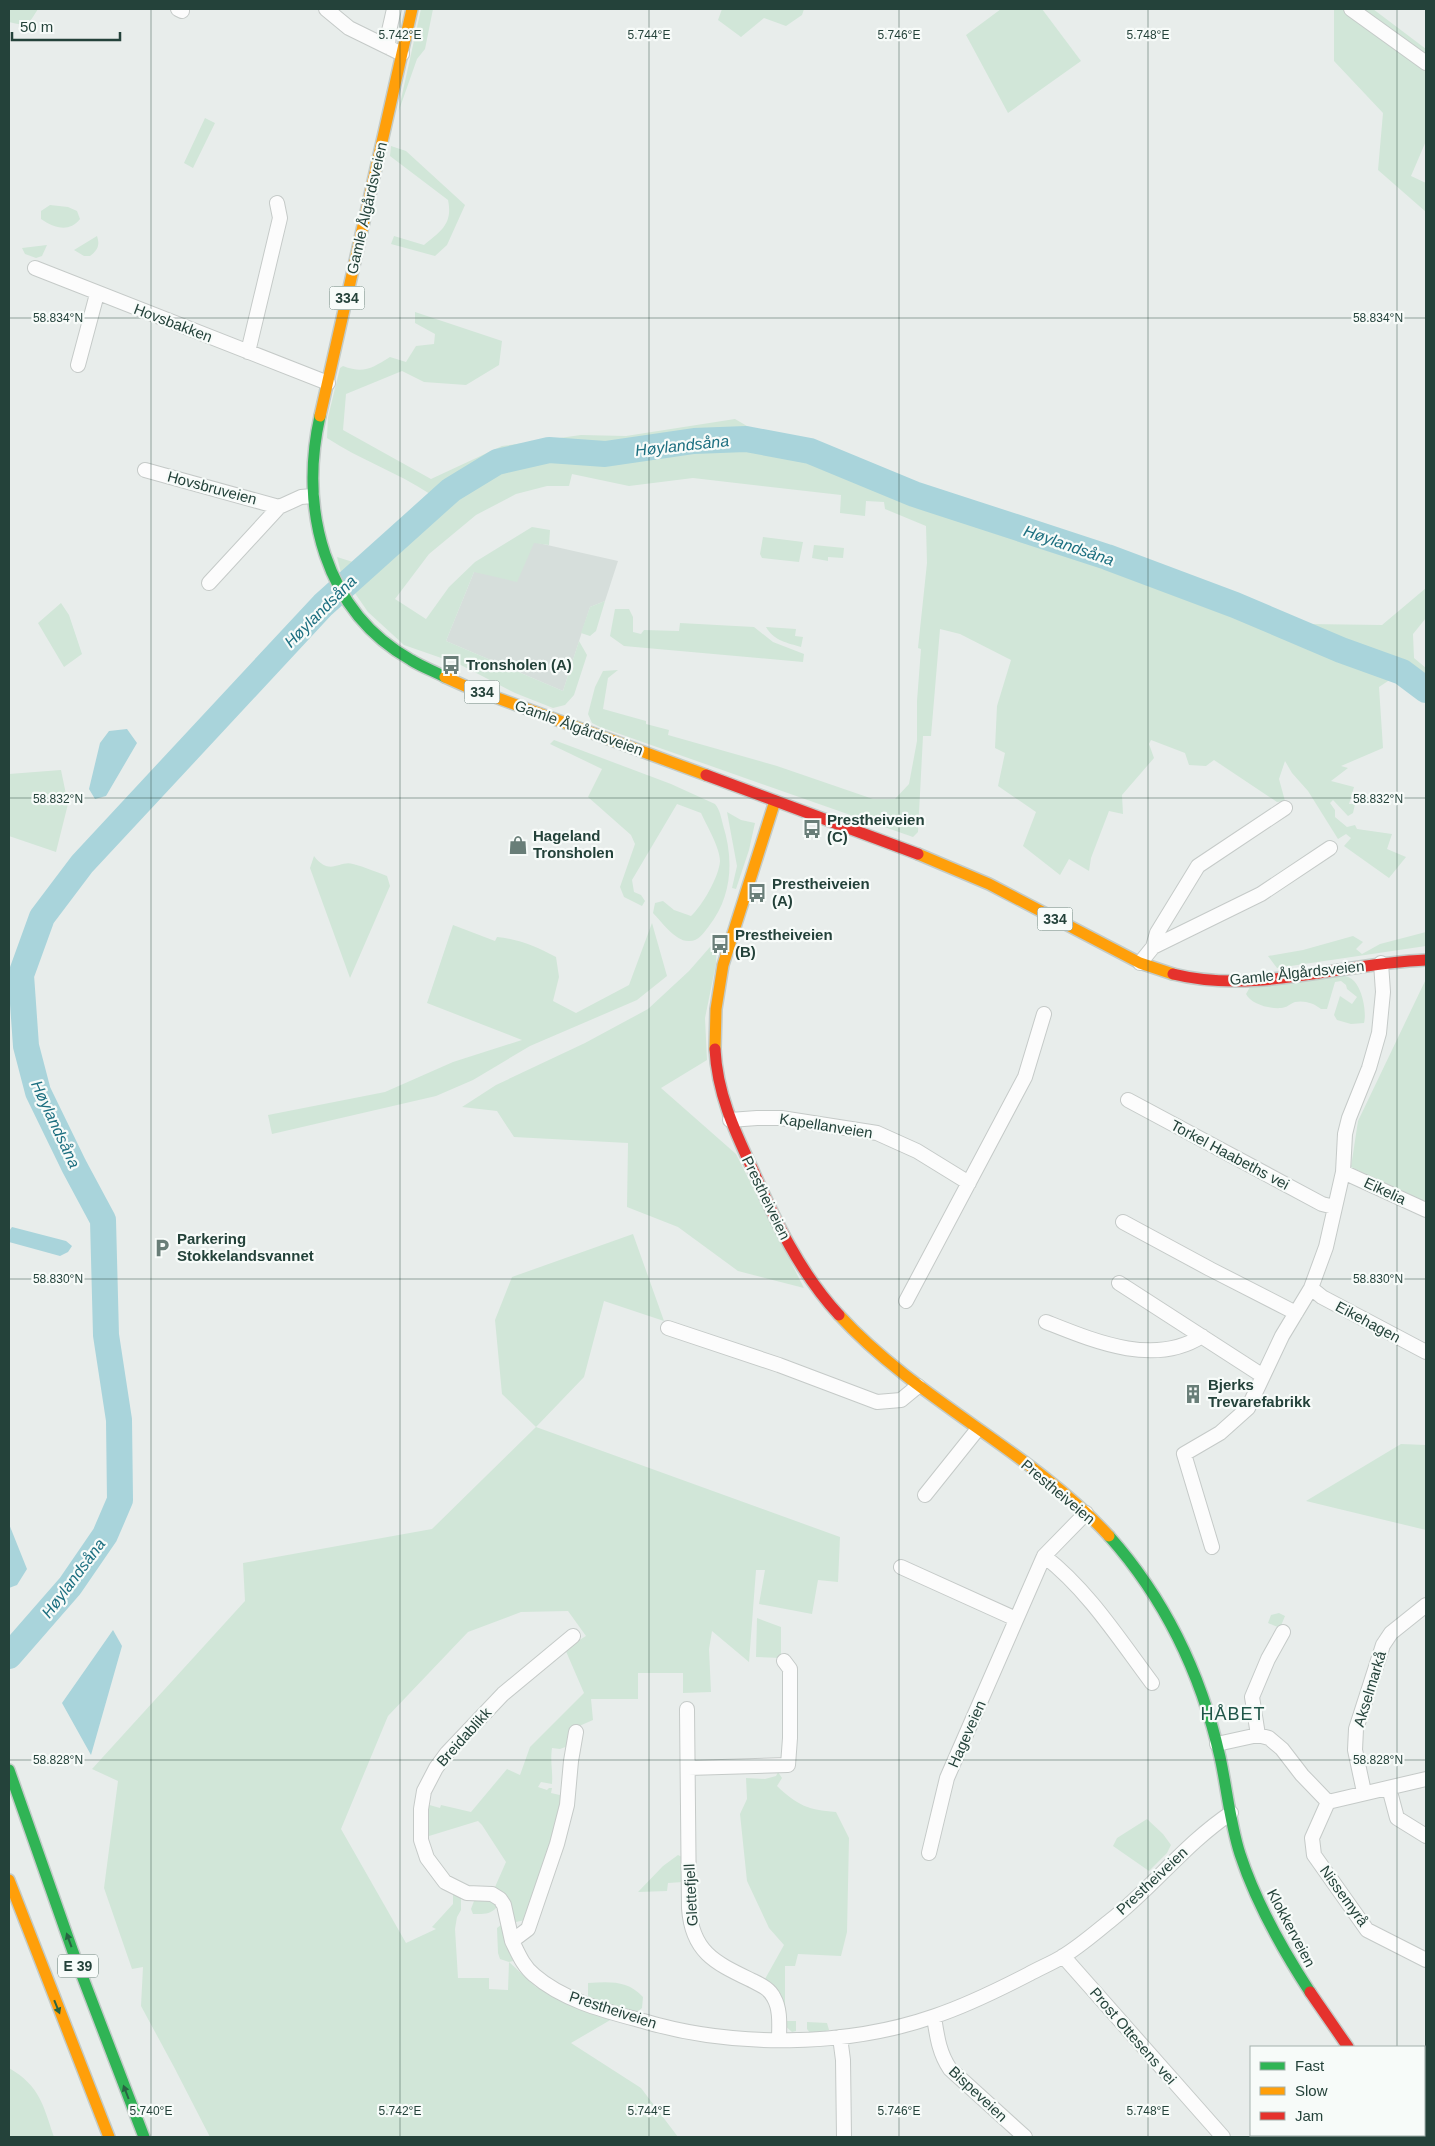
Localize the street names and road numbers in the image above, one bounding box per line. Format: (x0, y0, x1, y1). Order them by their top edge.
street label: Gamle Ålgårdsveien (343, 140, 390, 276)
road number: 334 (330, 286, 364, 310)
street label: Hovsbakken (132, 300, 215, 345)
street label: Hovsbruveien (166, 467, 259, 508)
road number: 334 (464, 680, 500, 704)
street label: Gamle Ålgårdsveien (513, 696, 646, 759)
road number: 334 (1038, 908, 1072, 931)
street label: Gamle Ålgårdsveien (1229, 957, 1365, 988)
street label: Kapellanveien (778, 1110, 874, 1141)
street label: Torkel Haabeths vei (1168, 1116, 1292, 1193)
street label: Prestheiveien (739, 1153, 794, 1242)
street label: Eikelia (1362, 1174, 1409, 1208)
street label: Eikehagen (1333, 1297, 1404, 1346)
street label: Prestheiveien (1018, 1456, 1099, 1527)
street label: Akselmarkå (1350, 1648, 1389, 1729)
street label: Hageveien (944, 1698, 989, 1770)
street label: Breidablikk (433, 1703, 495, 1770)
street label: Prestheiveien (1113, 1843, 1191, 1918)
street label: Nissemyrå (1317, 1862, 1372, 1930)
street label: Glettefjell (680, 1863, 701, 1927)
street label: Klokkerveien (1264, 1886, 1319, 1970)
road number: E 39 (58, 1954, 98, 1978)
street label: Prost Ottesens vei (1087, 1984, 1180, 2087)
street label: Prestheiveien (567, 1987, 659, 2032)
street label: Bispeveien (946, 2062, 1011, 2125)

